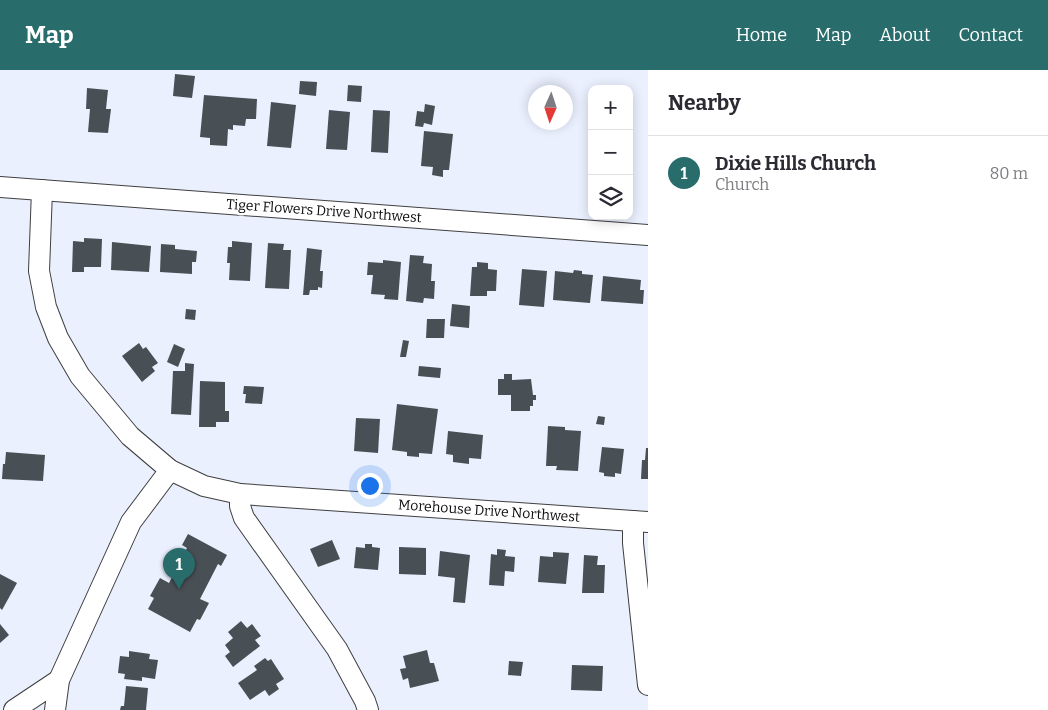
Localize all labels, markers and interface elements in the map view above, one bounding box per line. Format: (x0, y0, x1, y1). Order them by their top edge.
text: Map (25, 21, 74, 49)
text: Home (736, 24, 787, 46)
text: Map (815, 24, 851, 46)
text: About (879, 24, 930, 46)
text: Contact (958, 24, 1023, 46)
north arrow (528, 85, 573, 130)
map controls (588, 85, 633, 220)
button: + (588, 85, 633, 130)
text: Nearby (668, 90, 741, 116)
button: − (588, 130, 633, 175)
text: Dixie Hills Church (715, 152, 876, 175)
text: 1 (681, 164, 687, 183)
text: 80 m (990, 164, 1028, 183)
button: layers (588, 175, 633, 220)
text: Church (715, 175, 769, 194)
street label: Tiger Flowers Drive Northwest (226, 196, 422, 226)
your location (357, 473, 383, 499)
street label: Morehouse Drive Northwest (397, 496, 581, 526)
pin: 1 (163, 548, 195, 589)

